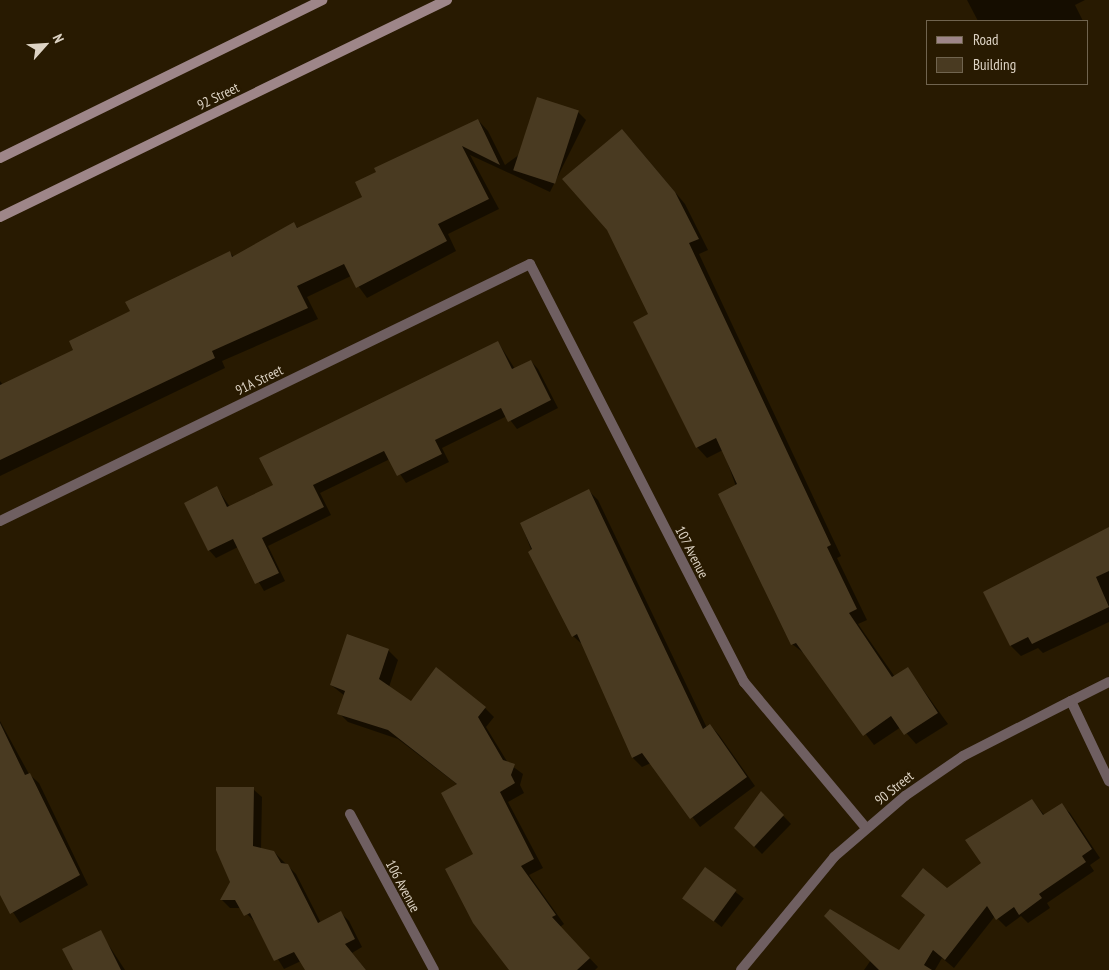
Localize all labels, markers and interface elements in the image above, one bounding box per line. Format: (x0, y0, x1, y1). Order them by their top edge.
north arrow (20, 20, 70, 70)
legend (926, 20, 1089, 85)
text: Road (973, 30, 999, 49)
text: N (49, 31, 68, 46)
text: Building (973, 55, 1016, 74)
street label: 92 Street (194, 79, 242, 113)
street label: 91A Street (232, 361, 286, 399)
street label: 107 Avenue (672, 523, 712, 581)
street label: 90 Street (871, 767, 917, 809)
street label: 106 Avenue (382, 857, 424, 915)

